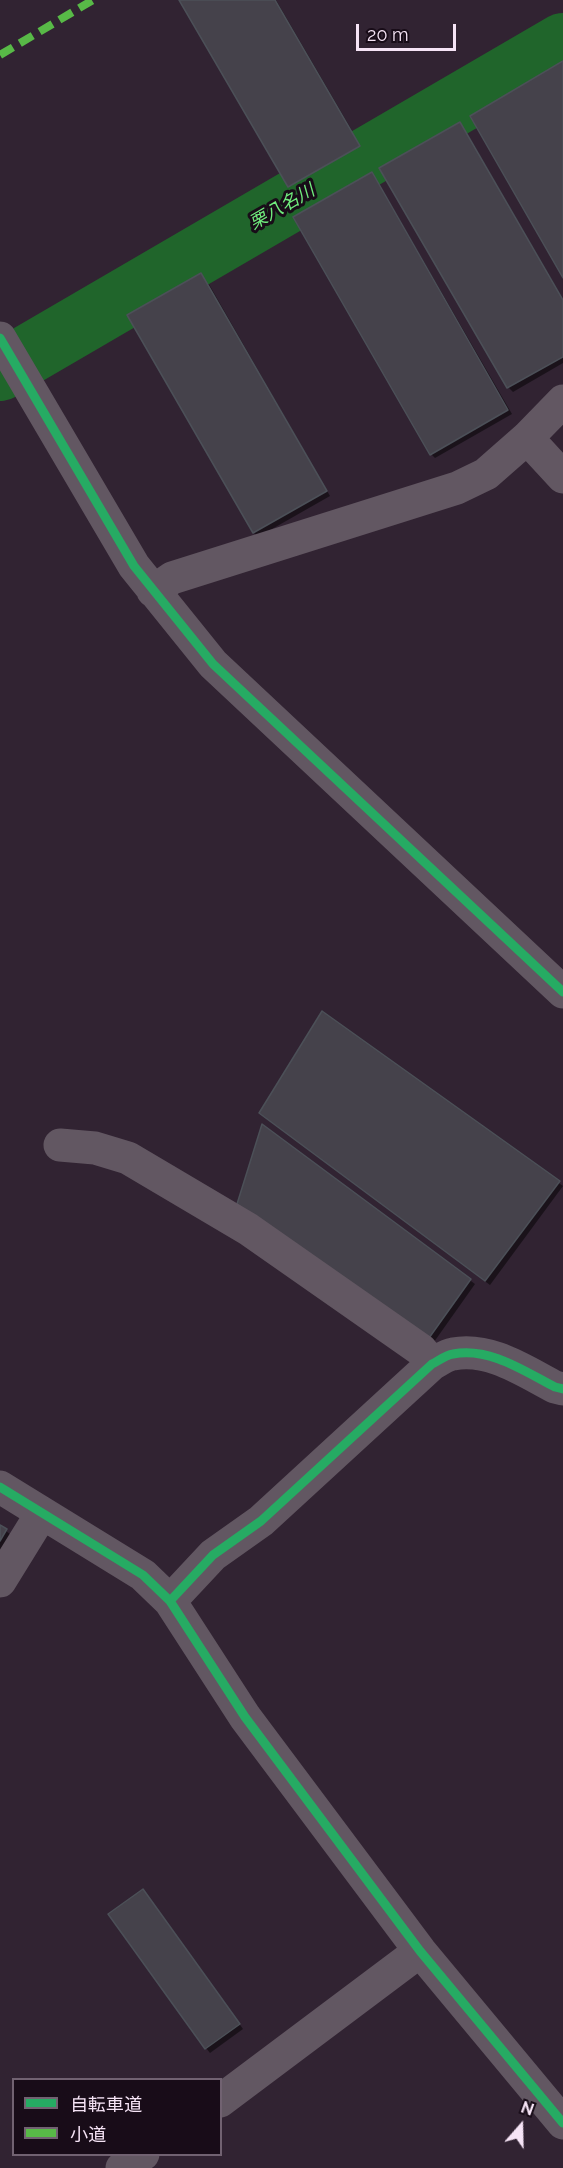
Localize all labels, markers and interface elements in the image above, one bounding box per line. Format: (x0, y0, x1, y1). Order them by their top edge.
scale bar (359, 12, 460, 50)
text: 20 m (367, 24, 409, 45)
water label: 栗八名川 (245, 180, 319, 234)
legend (12, 2078, 222, 2156)
text: 自転車道 (70, 2094, 142, 2115)
north arrow (491, 2096, 551, 2156)
text: N (518, 2098, 536, 2120)
text: 小道 (70, 2124, 106, 2145)

